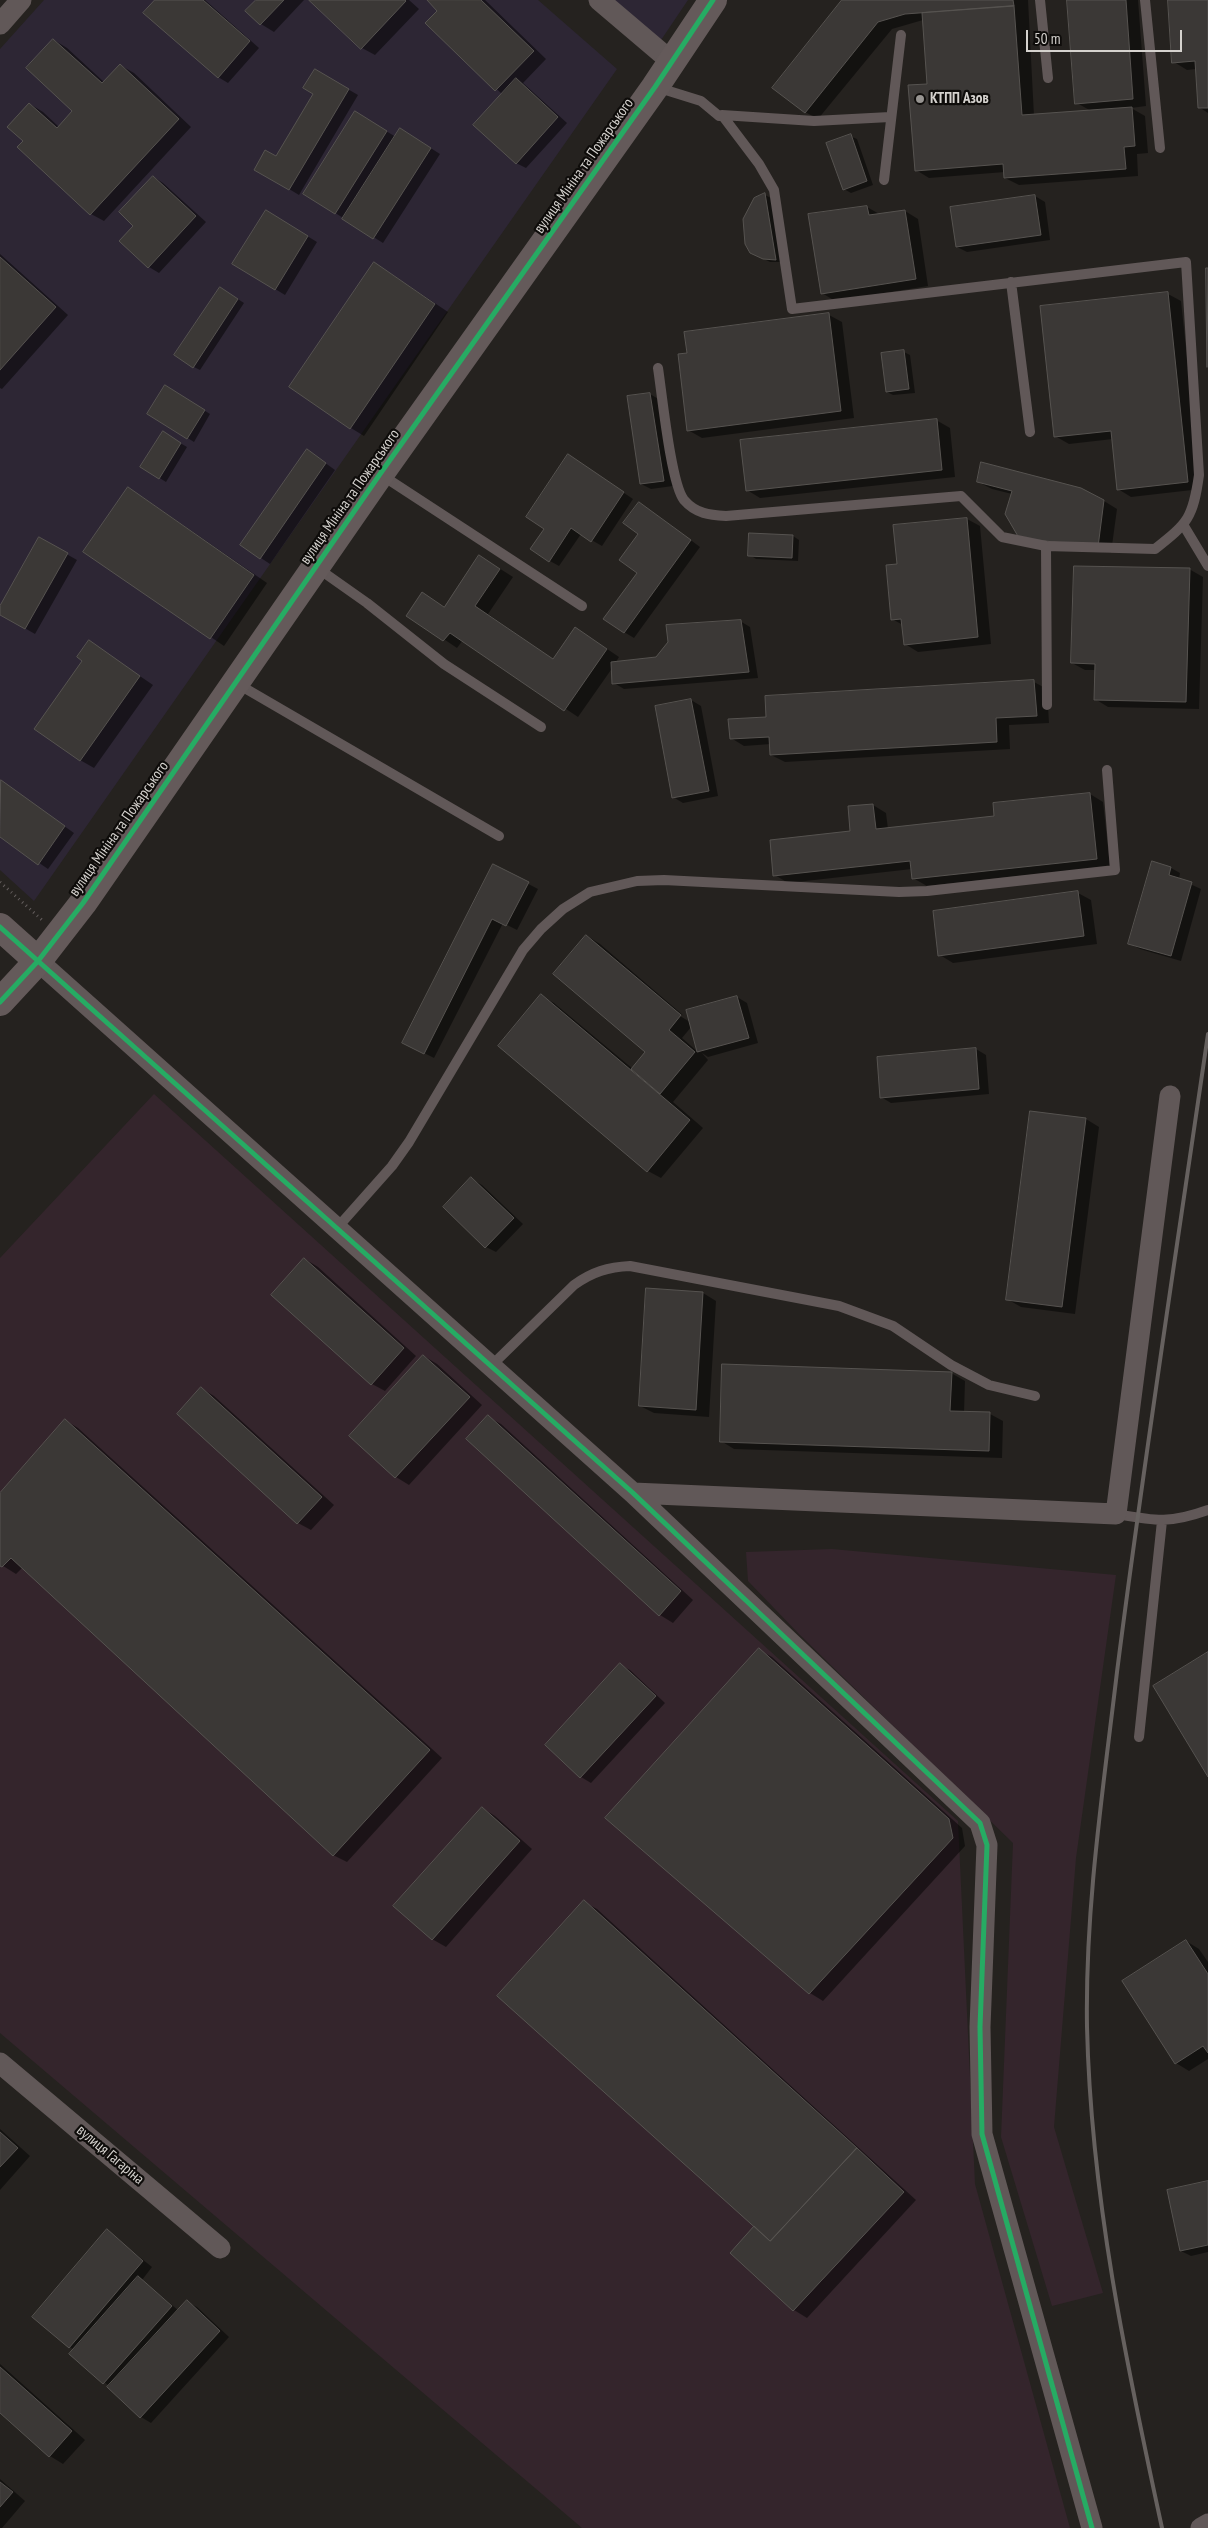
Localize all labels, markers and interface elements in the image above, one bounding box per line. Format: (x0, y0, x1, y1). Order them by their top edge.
scale bar (1028, 20, 1184, 52)
text: 50 m (1034, 29, 1060, 48)
place label: КТПП Азов (930, 90, 989, 108)
marker: КТПП Азов (914, 93, 926, 105)
street label: вулиця Мініна та Пожарського (531, 95, 637, 237)
street label: вулиця Мініна та Пожарського (297, 426, 403, 568)
street label: вулиця Мініна та Пожарського (66, 758, 172, 900)
street label: вулиця Гагаріна (73, 2122, 147, 2188)

